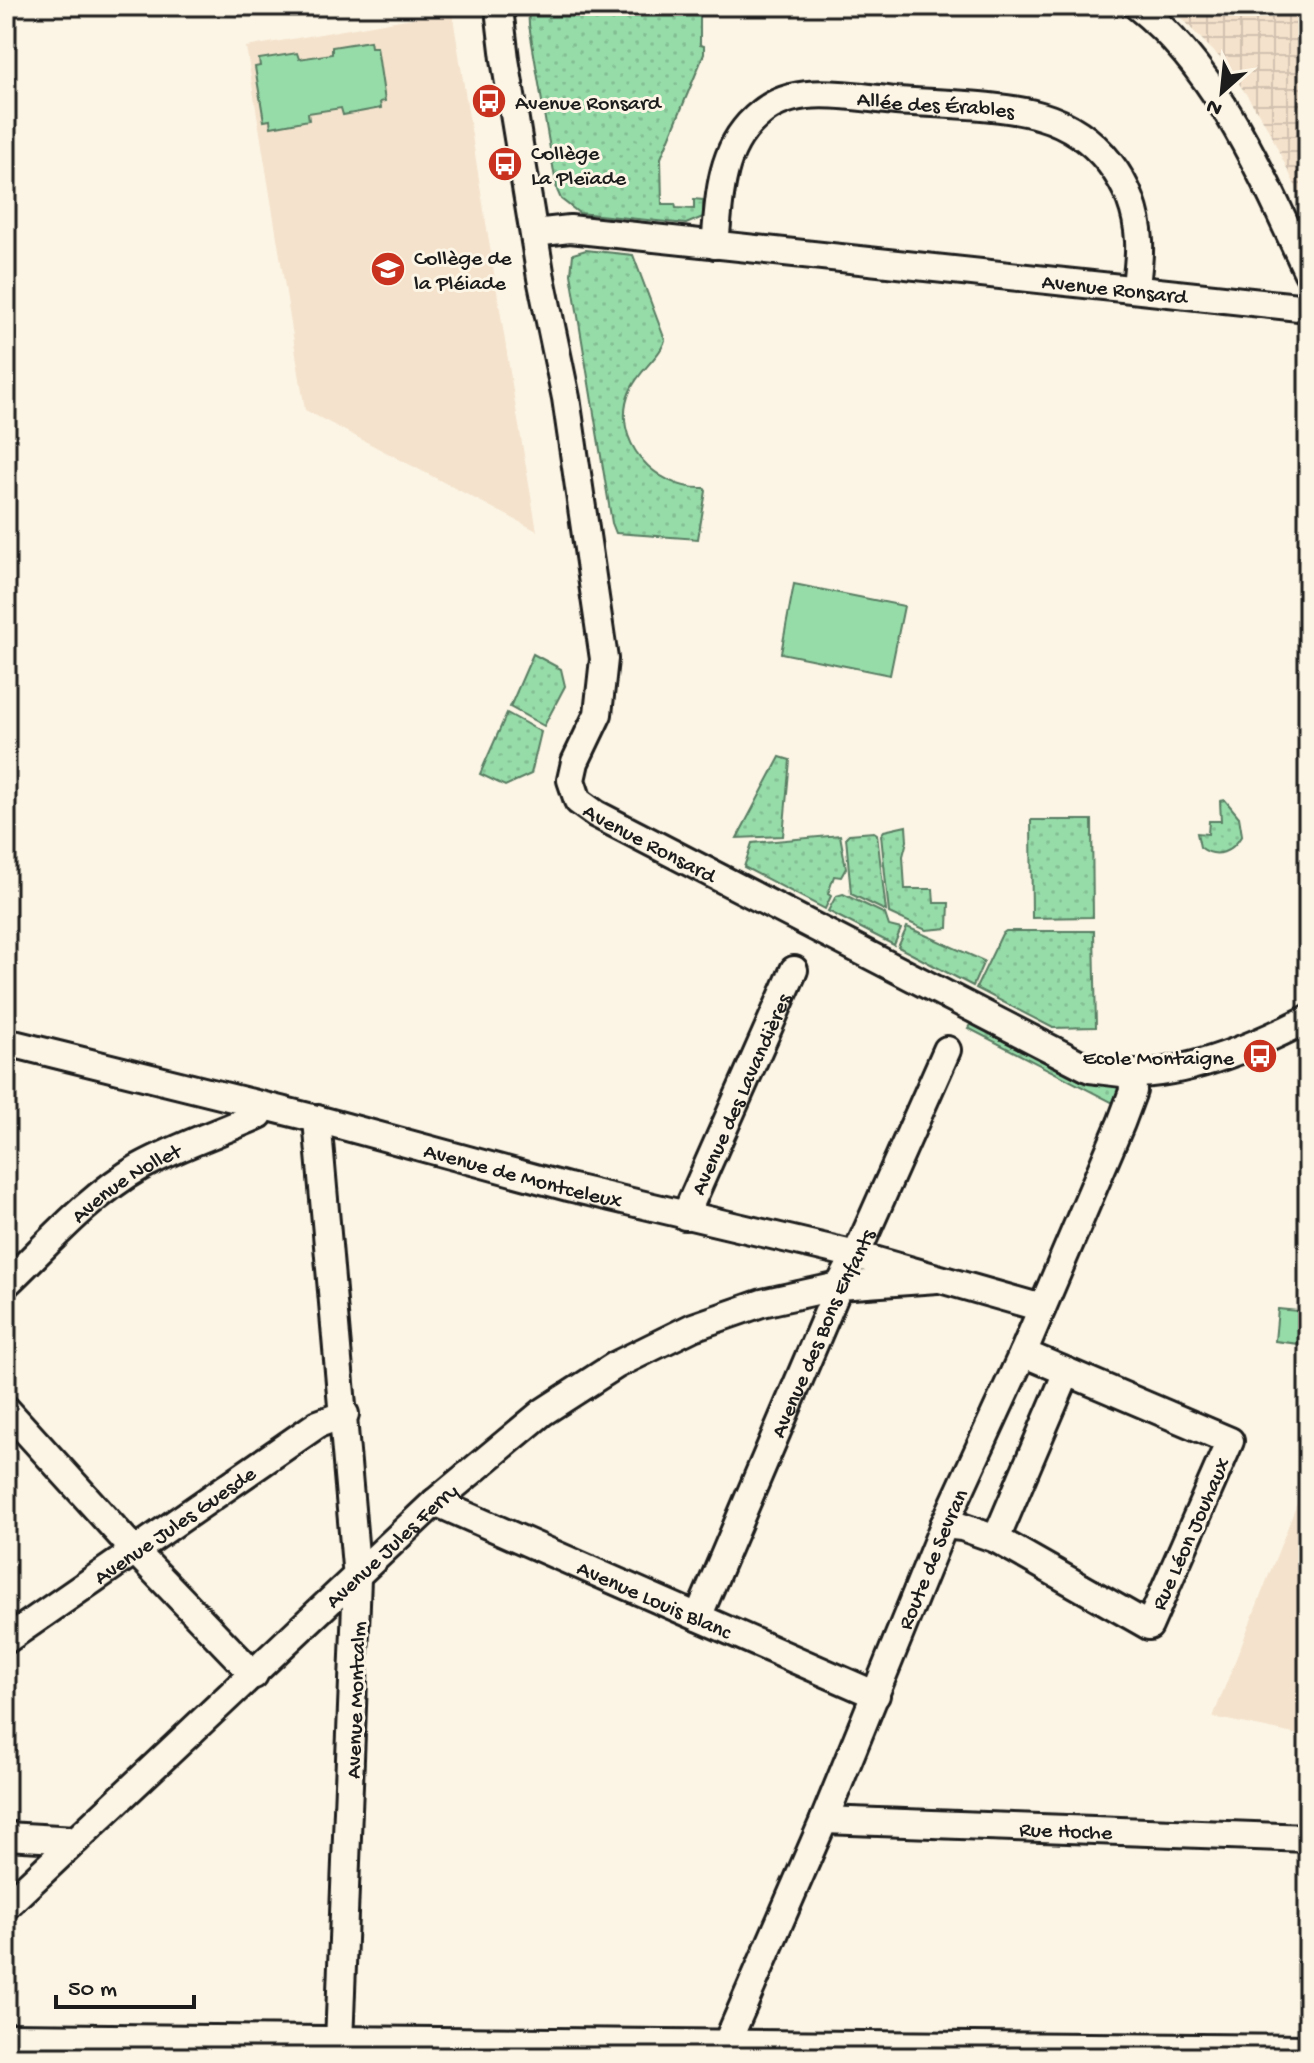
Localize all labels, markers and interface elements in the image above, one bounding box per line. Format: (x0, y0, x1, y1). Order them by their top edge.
north arrow (1182, 52, 1262, 132)
bus stop icon: Avenue Ronsard (470, 82, 508, 120)
street label: Allée des Érables (855, 88, 1017, 127)
text: N (1202, 91, 1227, 121)
place label: Avenue Ronsard (515, 92, 663, 118)
place label: Collège La Pleïade (531, 142, 627, 193)
bus stop icon: Collège La Pleïade (486, 145, 524, 183)
place label: Collège de la Pléiade (414, 247, 512, 298)
school or university icon: Collège de la Pléiade (369, 250, 407, 288)
street label: Avenue Ronsard (1040, 271, 1190, 312)
street label: Avenue Ronsard (576, 800, 721, 892)
street label: Avenue des Lavandières (687, 989, 799, 1200)
bus stop icon: Ecole Montaigne (1241, 1037, 1279, 1075)
place label: Ecole Montaigne (1083, 1047, 1235, 1073)
street label: Avenue Nollet (67, 1139, 188, 1230)
street label: Avenue de Montceleux (420, 1140, 625, 1216)
street label: Avenue des Bons Enfants (767, 1225, 883, 1442)
street label: Rue Léon Jouhaux (1147, 1454, 1238, 1615)
street label: Avenue Jules Guesde (90, 1462, 262, 1592)
street label: Avenue Jules Ferry (322, 1479, 465, 1615)
street label: Route de Sevran (894, 1485, 976, 1634)
street label: Avenue Louis Blanc (572, 1557, 736, 1648)
street label: Avenue Montcalm (342, 1621, 374, 1779)
street label: Rue Hoche (1019, 1818, 1113, 1848)
scale bar (56, 1959, 194, 2009)
text: 50 m (68, 1976, 117, 2005)

